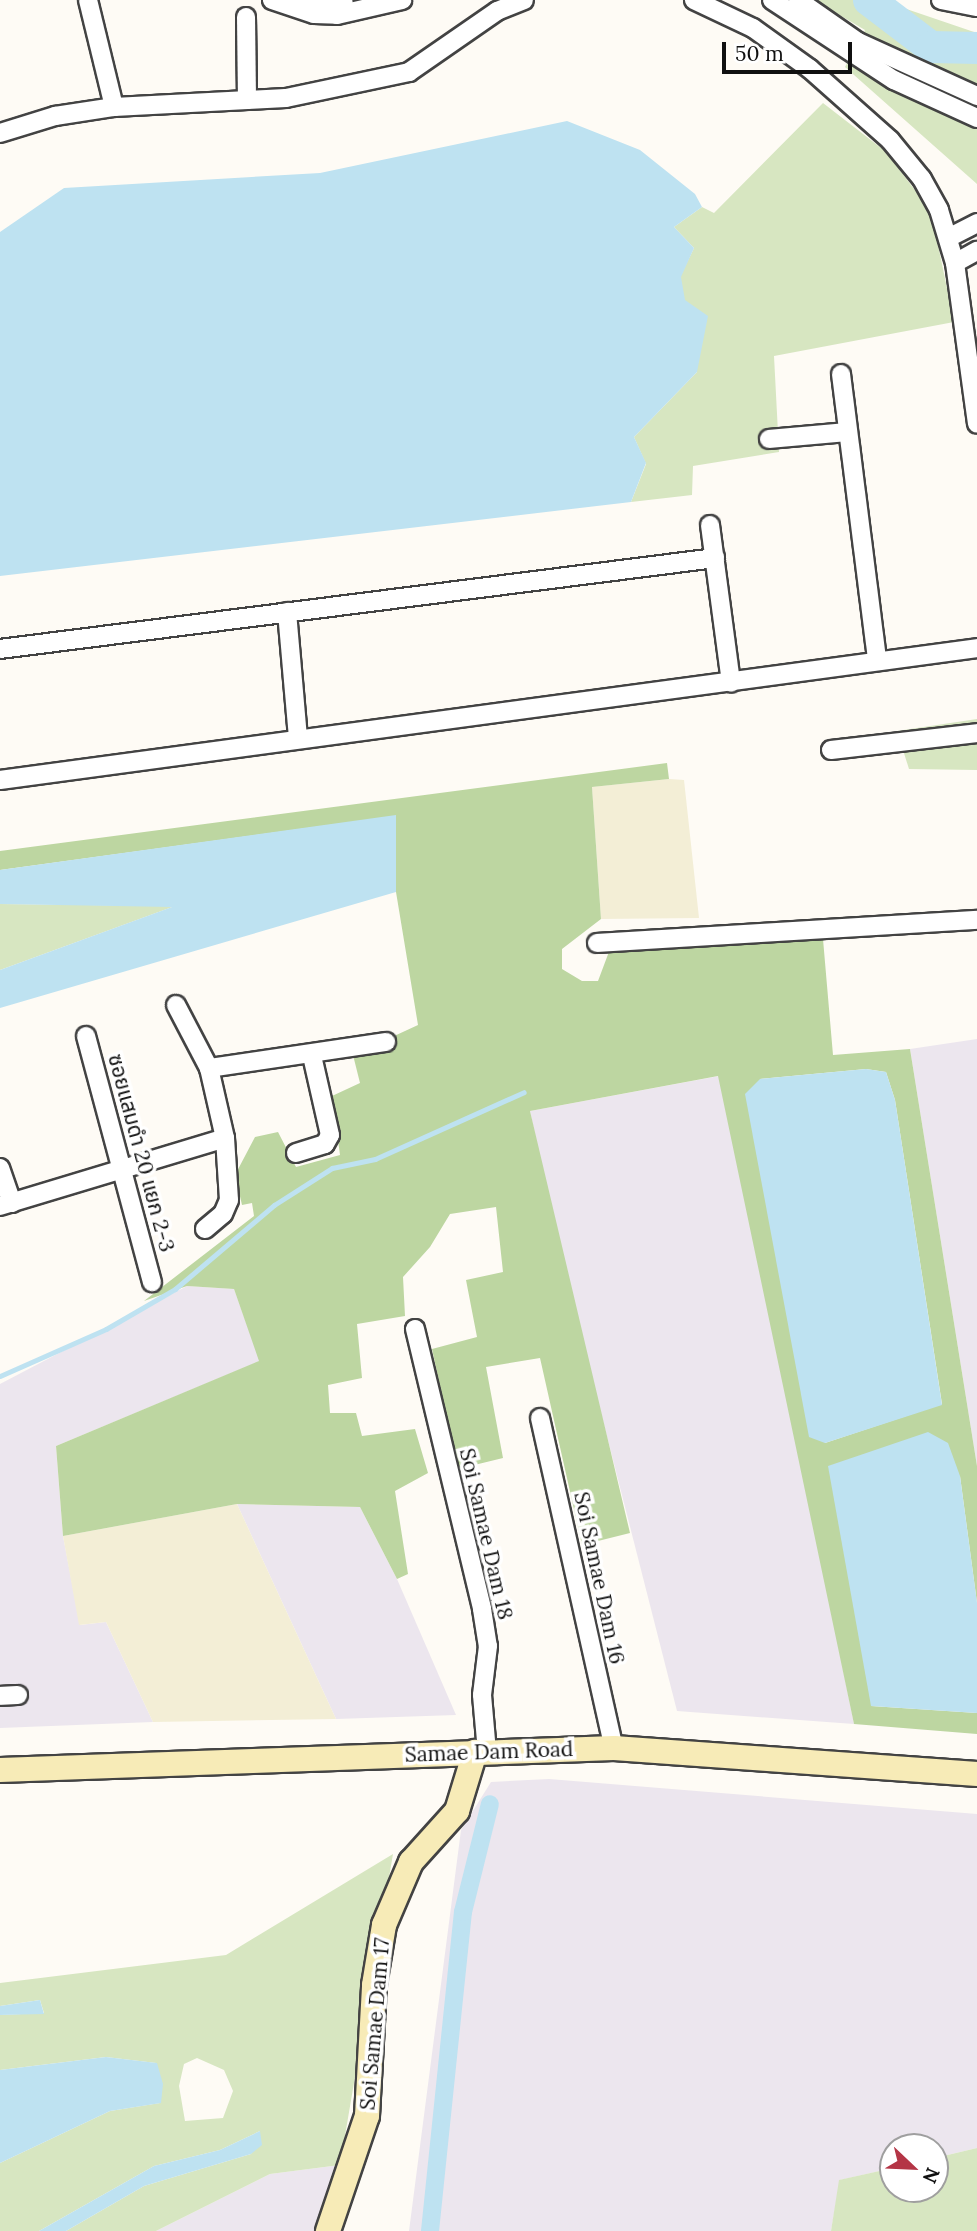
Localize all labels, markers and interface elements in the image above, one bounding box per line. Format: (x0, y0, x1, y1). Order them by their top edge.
scale bar (725, 28, 855, 72)
text: 50 m (735, 40, 784, 67)
street label: ซอยแสมดำ 20 แยก 2-3 (102, 1051, 180, 1255)
street label: Soi Samae Dam 18 (454, 1446, 518, 1622)
street label: Soi Samae Dam 16 (568, 1490, 630, 1666)
street label: Samae Dam Road (404, 1736, 574, 1768)
street label: Soi Samae Dam 17 (355, 1937, 395, 2111)
north arrow (879, 2133, 949, 2203)
text: N (918, 2164, 945, 2187)

